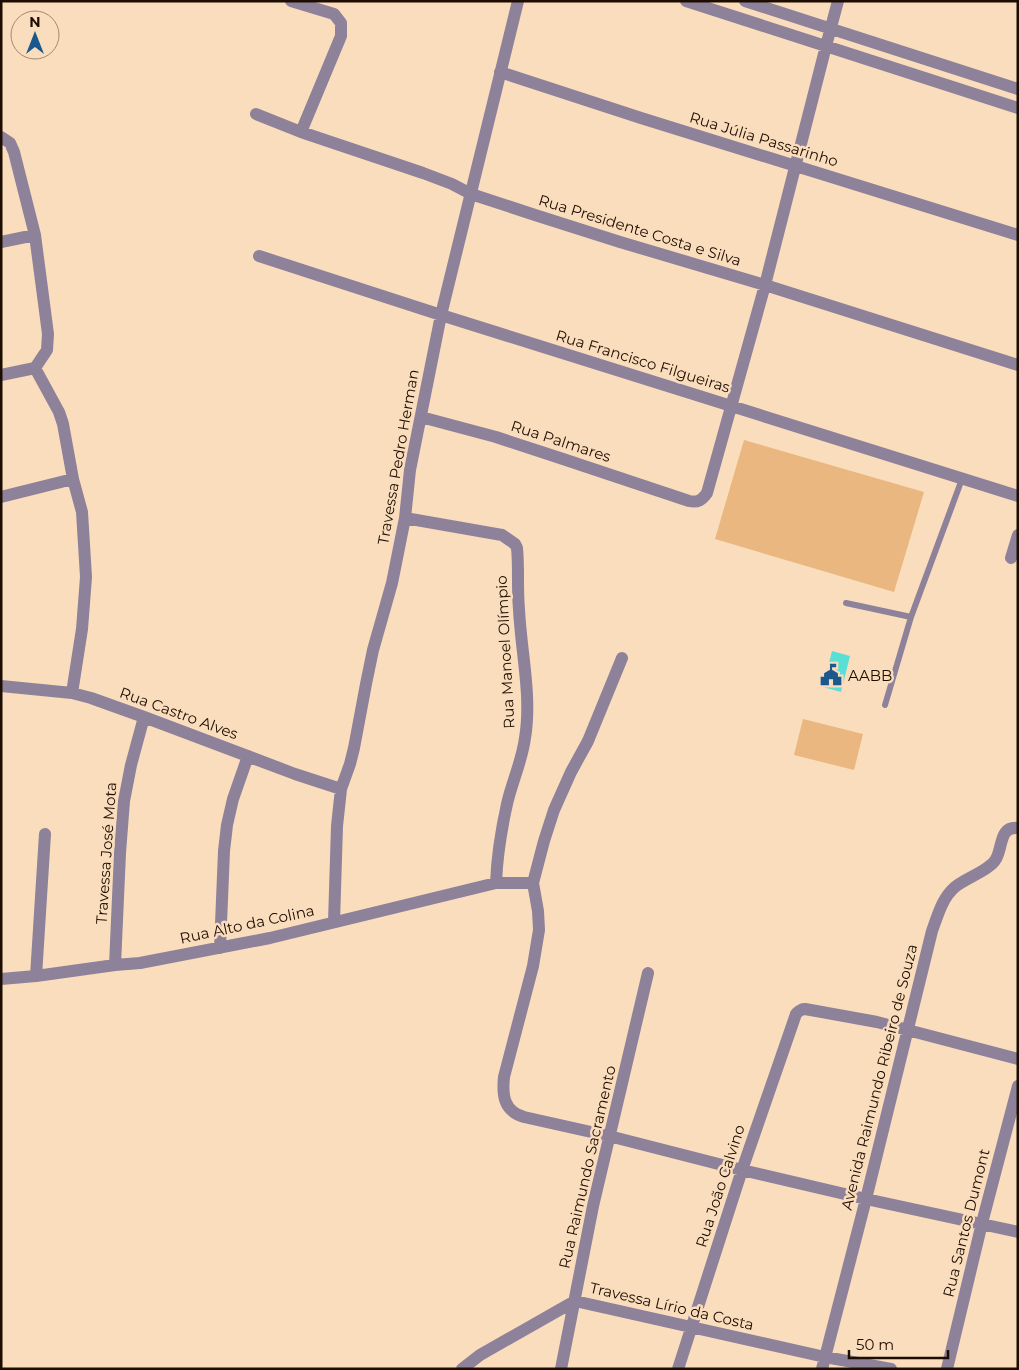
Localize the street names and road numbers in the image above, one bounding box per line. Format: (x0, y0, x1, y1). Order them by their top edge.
street label: Rua Júlia Passarinho (687, 107, 841, 171)
street label: Rua Presidente Costa e Silva (536, 190, 744, 270)
street label: Rua Francisco Filgueiras (553, 325, 733, 397)
street label: Travessa Pedro Herman (373, 368, 423, 546)
street label: Rua Palmares (509, 416, 613, 466)
street label: Rua Manoel Olímpio (491, 575, 519, 729)
street label: Rua Castro Alves (117, 683, 241, 743)
street label: Travessa José Mota (92, 781, 120, 925)
street label: Rua Alto da Colina (178, 900, 316, 948)
street label: Avenida Raimundo Ribeiro de Souza (837, 942, 921, 1212)
street label: Rua Raimundo Sacramento (554, 1063, 620, 1271)
street label: Rua João Calvino (691, 1122, 749, 1250)
street label: Rua Santos Dumont (938, 1147, 994, 1299)
street label: Travessa Lírio da Costa (588, 1278, 756, 1334)

